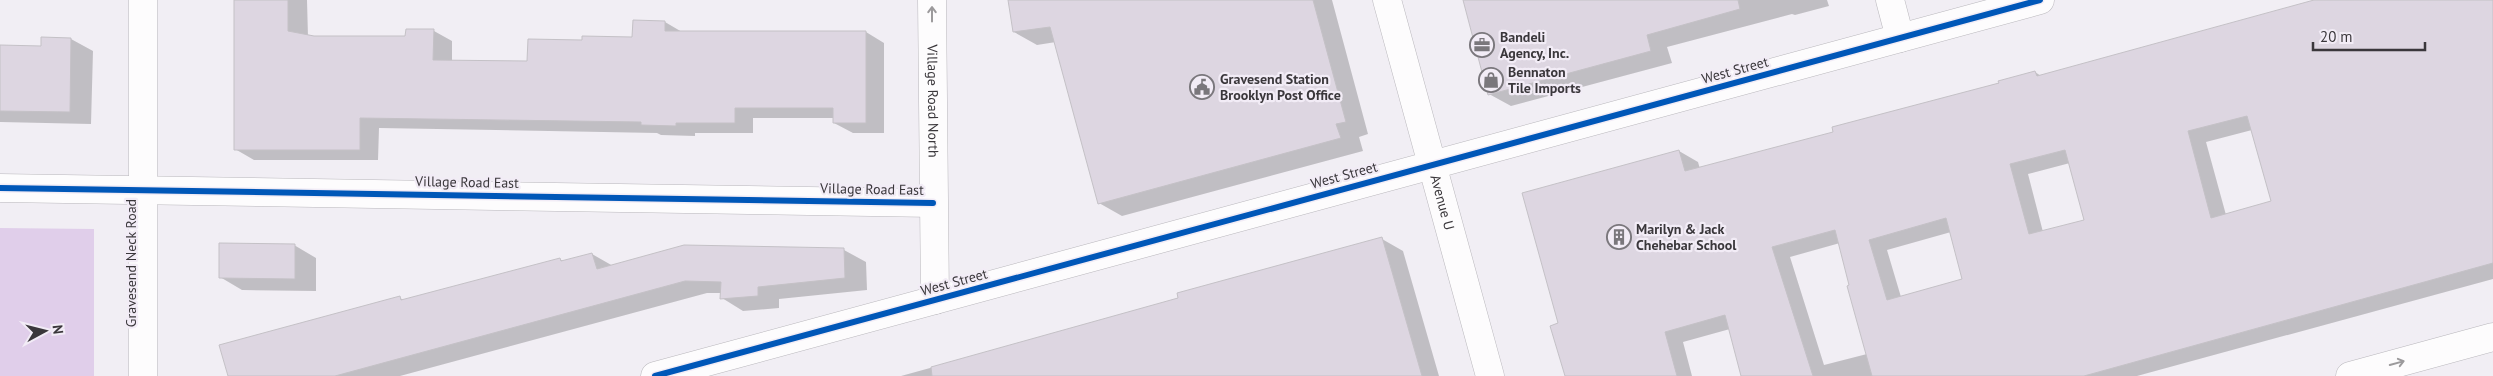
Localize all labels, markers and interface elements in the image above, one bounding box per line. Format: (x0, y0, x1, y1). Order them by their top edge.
one-way arrow (927, 6, 937, 22)
scale bar (2313, 20, 2426, 52)
text: 20 m (2320, 27, 2353, 46)
place label: Bandeli Agency, Inc. (1500, 28, 1569, 62)
office icon: Bandeli Agency, Inc. (1469, 32, 1495, 58)
street label: Village Road North (923, 43, 943, 158)
street label: West Street (1700, 52, 1771, 88)
place label: Bennaton Tile Imports (1508, 63, 1581, 97)
shop icon: Bennaton Tile Imports (1478, 67, 1504, 93)
place label: Gravesend Station Brooklyn Post Office (1220, 70, 1341, 104)
public building icon: Gravesend Station Brooklyn Post Office (1189, 74, 1215, 100)
street label: West Street (1309, 157, 1380, 193)
street label: Village Road East (414, 172, 519, 192)
street label: Avenue U (1426, 173, 1459, 232)
street label: Village Road East (819, 179, 924, 199)
street label: Gravesend Neck Road (122, 199, 140, 327)
place label: Marilyn & Jack Chehebar School (1636, 220, 1737, 254)
building icon: Marilyn & Jack Chehebar School (1606, 224, 1632, 250)
street label: West Street (919, 264, 990, 300)
north arrow (20, 306, 70, 356)
text: N (48, 324, 67, 335)
one-way arrow (2388, 358, 2404, 367)

